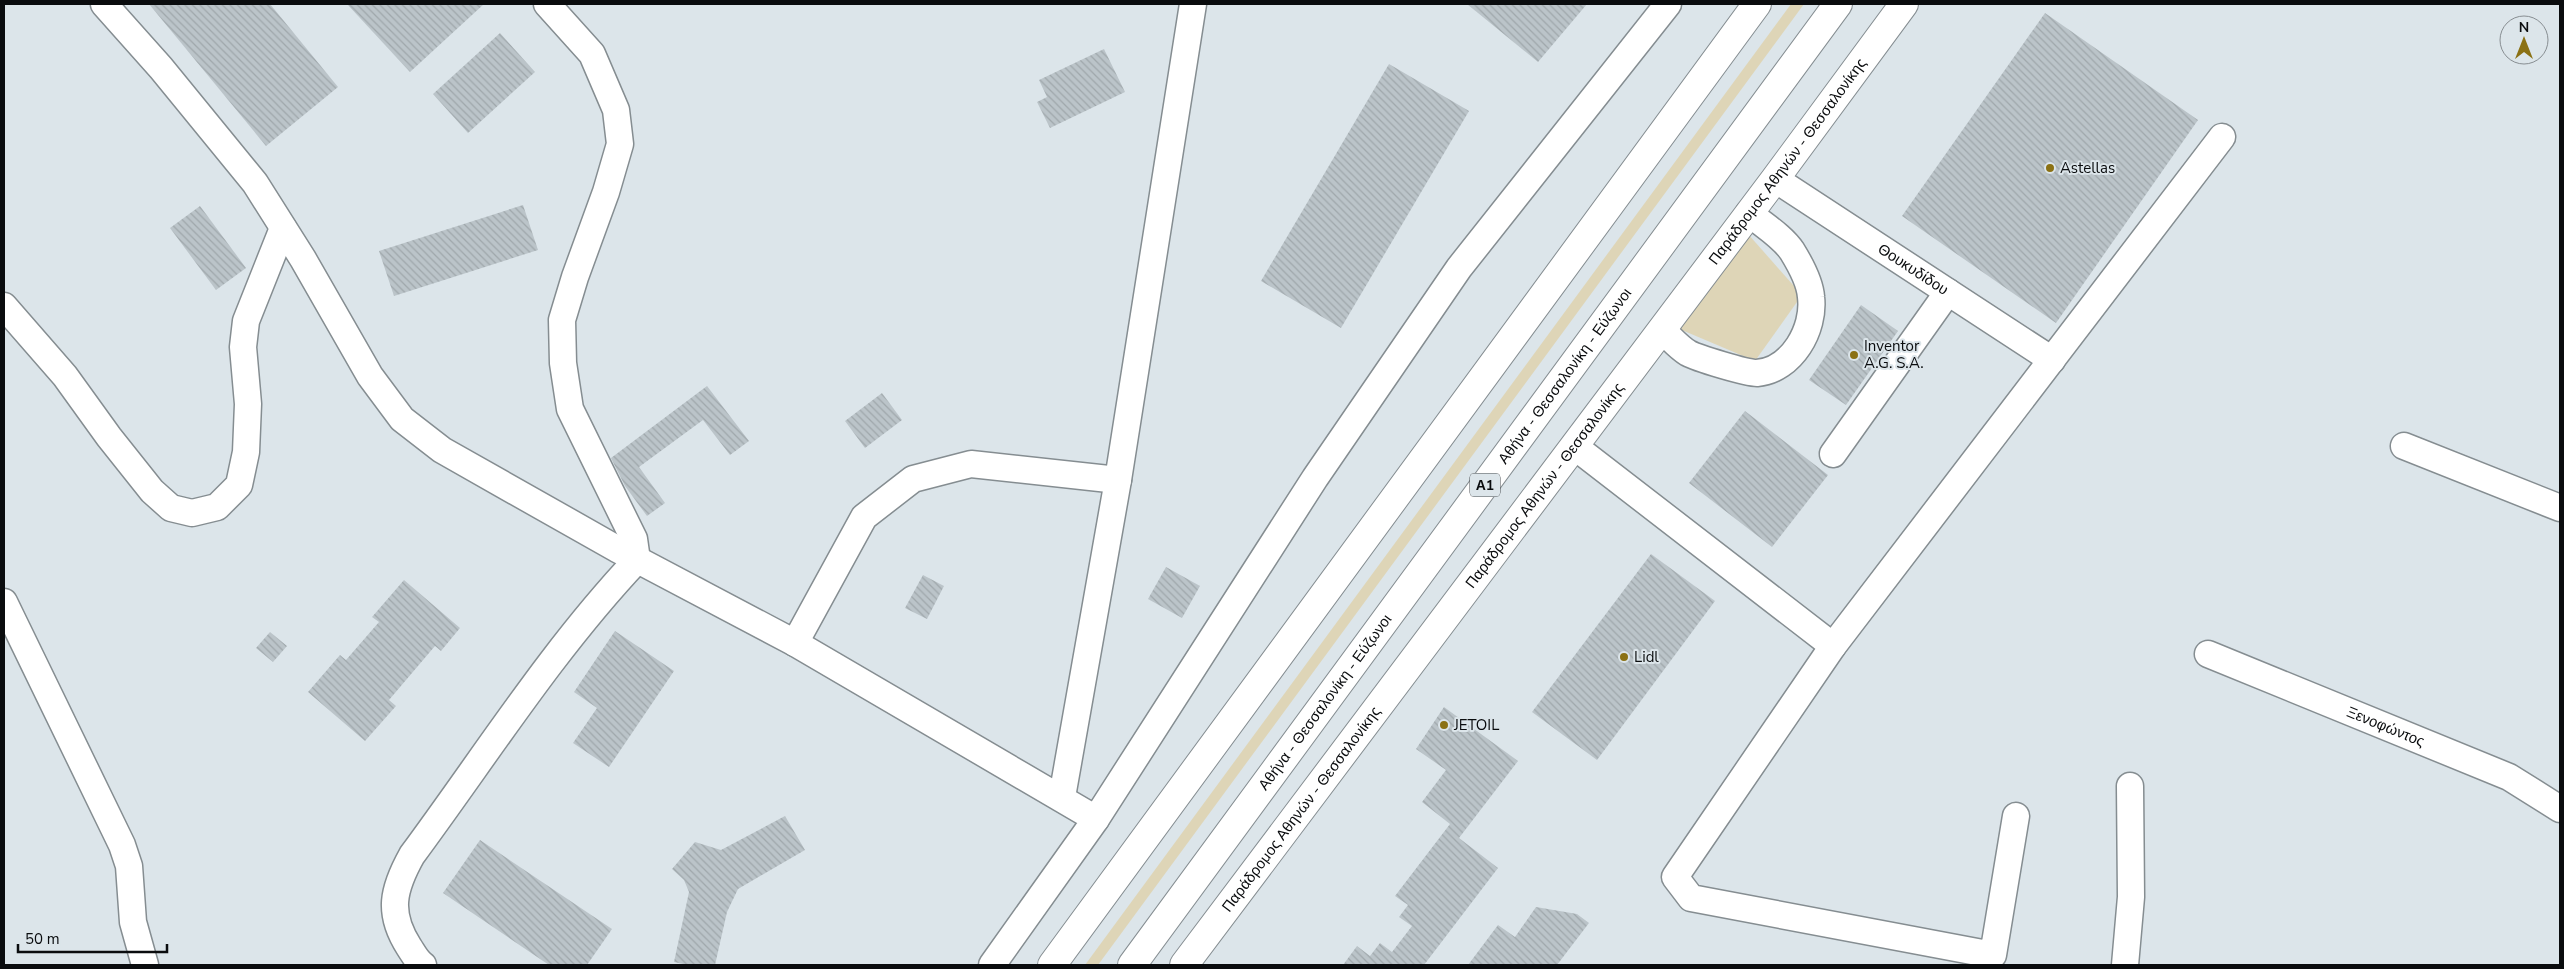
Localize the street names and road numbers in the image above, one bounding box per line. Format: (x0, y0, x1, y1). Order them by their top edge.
street label: Παράδρομος Αθηνών - Θεσσαλονίκης (1704, 54, 1871, 269)
street label: Θουκυδίδου (1874, 239, 1952, 300)
street label: Αθήνα - Θεσσαλονίκη - Εύζωνοι (1493, 284, 1636, 468)
street label: Παράδρομος Αθηνών - Θεσσαλονίκης (1461, 379, 1628, 592)
road number: Α1 (1470, 474, 1500, 496)
street label: Αθήνα - Θεσσαλονίκη - Εύζωνοι (1254, 610, 1396, 794)
street label: Παράδρομος Αθηνών - Θεσσαλονίκης (1217, 702, 1385, 916)
street label: Ξενοφώντος (2344, 702, 2428, 751)

